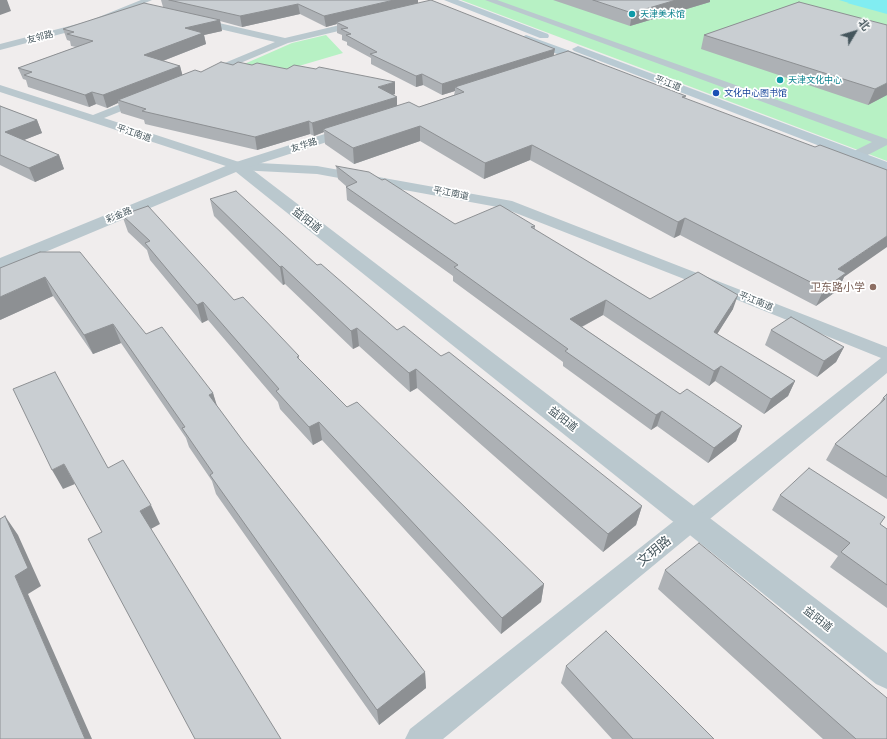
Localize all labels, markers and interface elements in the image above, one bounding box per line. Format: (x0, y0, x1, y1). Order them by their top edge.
marker: 天津美术馆 (627, 9, 637, 19)
place label: 天津美术馆 (640, 9, 685, 19)
north arrow (835, 12, 875, 52)
text: 北 (856, 16, 873, 33)
street label: 友邻路 (26, 28, 54, 46)
street label: 平江道 (653, 73, 683, 93)
marker: 天津文化中心 (775, 75, 785, 85)
place label: 天津文化中心 (788, 75, 842, 85)
marker: 文化中心图书馆 (711, 88, 721, 98)
place label: 文化中心图书馆 (724, 88, 787, 98)
street label: 平江南道 (115, 122, 153, 144)
street label: 友华路 (289, 136, 319, 154)
street label: 平江南道 (432, 184, 470, 202)
street label: 彩金路 (104, 205, 134, 225)
street label: 益阳道 (290, 205, 324, 235)
place label: 卫东路小学 (810, 280, 865, 294)
marker: 卫东路小学 (868, 282, 878, 292)
street label: 平江南道 (737, 289, 775, 313)
street label: 益阳道 (546, 404, 580, 434)
street label: 文玥路 (634, 533, 674, 569)
street label: 益阳道 (801, 604, 835, 634)

